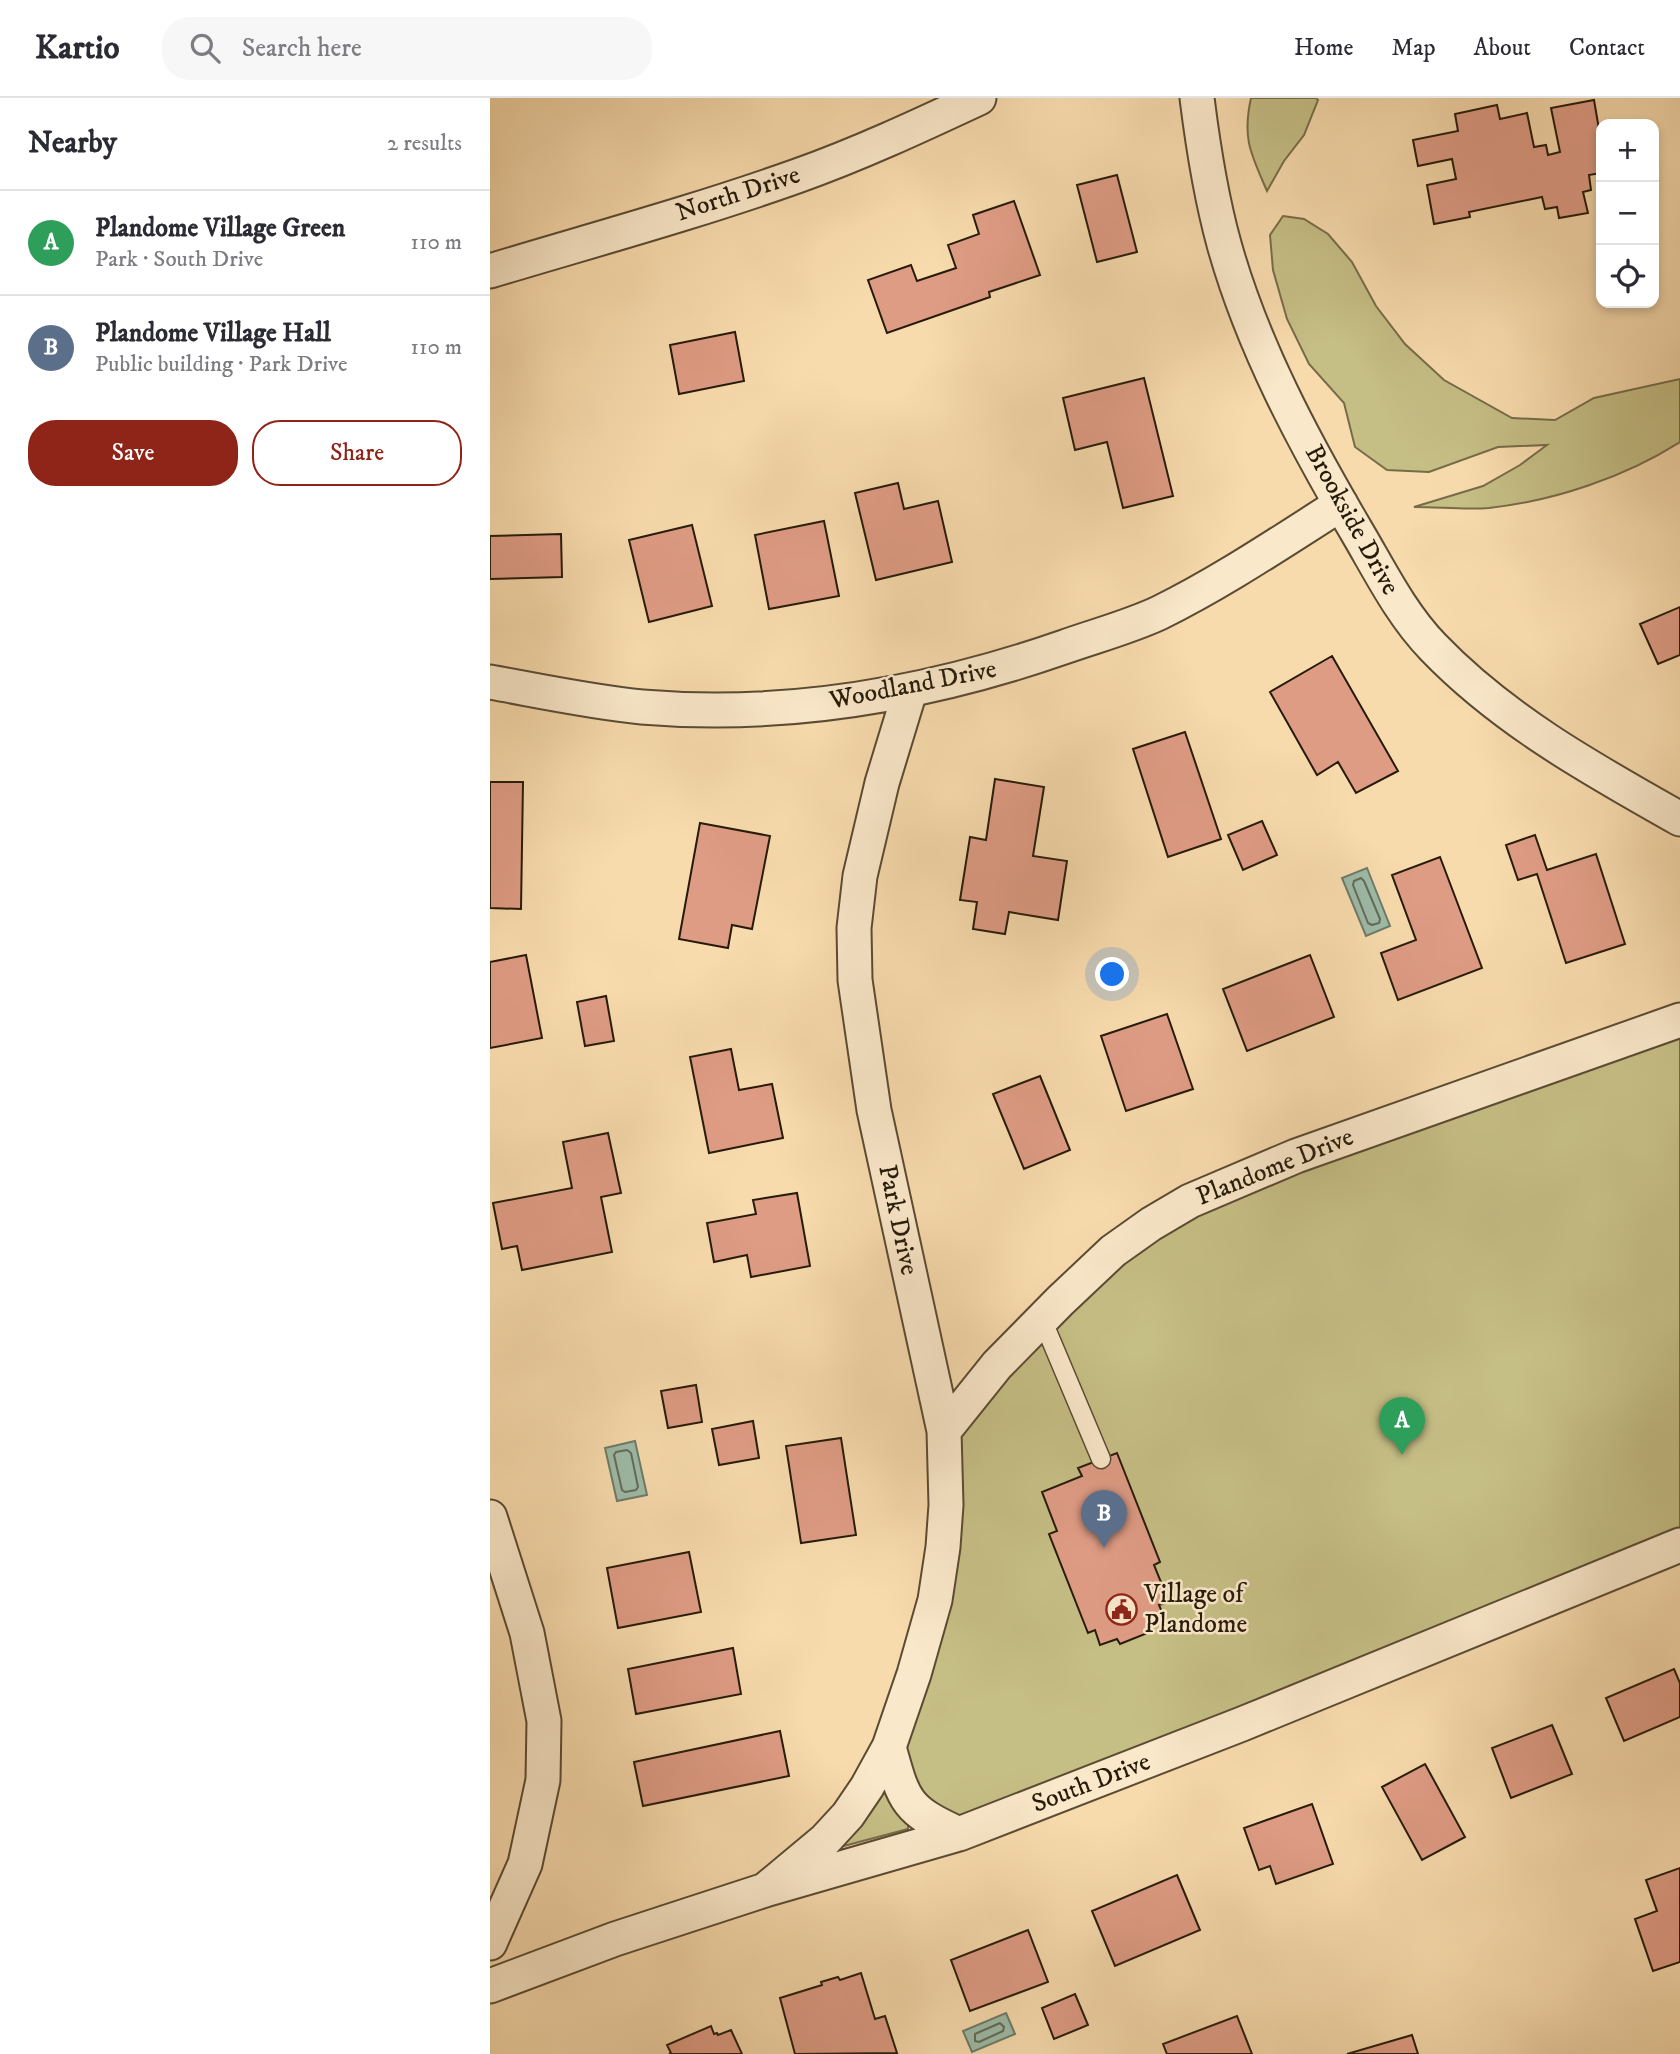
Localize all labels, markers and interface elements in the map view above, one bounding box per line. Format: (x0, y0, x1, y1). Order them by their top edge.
search box (162, 17, 652, 80)
text: Kartio (35, 28, 120, 69)
icon: search (186, 29, 224, 67)
text: Search here (242, 32, 362, 65)
text: Home (1294, 33, 1353, 63)
text: Map (1391, 33, 1436, 63)
text: About (1474, 33, 1531, 63)
text: Contact (1569, 33, 1645, 63)
map controls (1596, 119, 1659, 308)
button: + (1596, 119, 1659, 182)
text: Nearby (28, 125, 117, 162)
text: 2 results (387, 129, 462, 158)
street label: North Drive (672, 158, 804, 230)
button: − (1596, 182, 1659, 245)
text: Plandome Village Green (95, 212, 345, 245)
text: A (44, 228, 58, 257)
text: 110 m (411, 228, 462, 257)
text: Park · South Drive (95, 245, 263, 274)
button: locate (1596, 245, 1659, 308)
text: Plandome Village Hall (95, 317, 331, 350)
text: B (44, 333, 58, 362)
text: 110 m (411, 333, 462, 362)
text: Public building · Park Drive (95, 350, 348, 379)
button: Save (28, 420, 238, 486)
button: Share (252, 420, 462, 486)
street label: Brookside Drive (1297, 439, 1407, 601)
street label: Woodland Drive (826, 653, 999, 718)
your location (1095, 957, 1129, 991)
street label: Plandome Drive (1192, 1120, 1358, 1214)
street label: Park Drive (870, 1162, 926, 1278)
pin: A (1379, 1397, 1425, 1455)
pin: B (1081, 1490, 1127, 1548)
place label: Village of Plandome (1143, 1578, 1247, 1641)
public building icon: Village of Plandome (1104, 1592, 1138, 1626)
street label: South Drive (1027, 1745, 1155, 1821)

